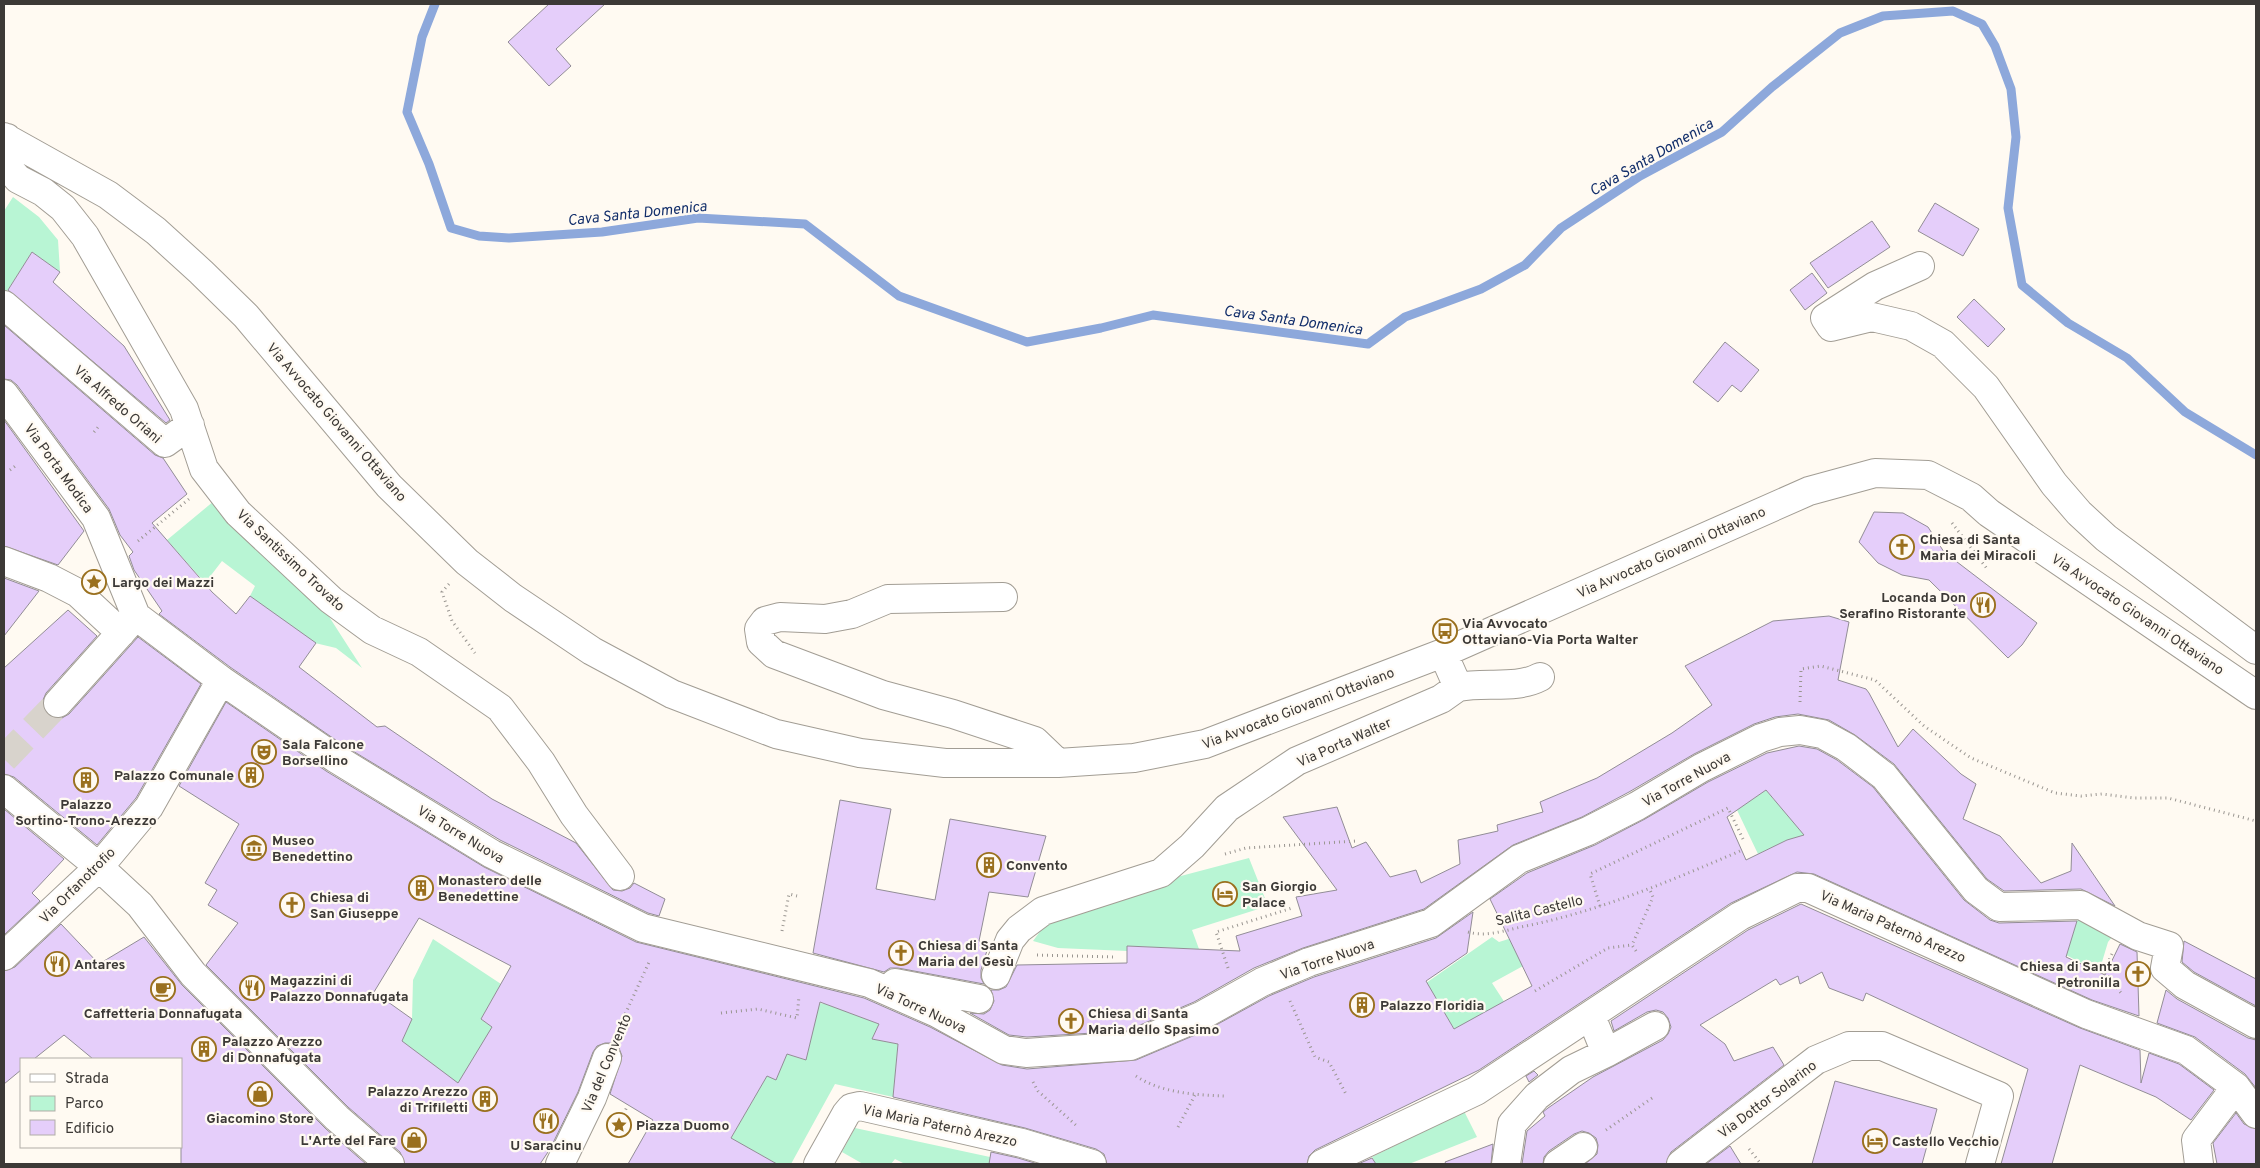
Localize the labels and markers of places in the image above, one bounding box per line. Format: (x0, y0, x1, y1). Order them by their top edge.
place label: Chiesa di Santa Maria dei Miracoli (1920, 532, 2036, 565)
church icon: Chiesa di Santa Maria dei Miracoli (1889, 534, 1915, 560)
place icon: Largo dei Mazzi (81, 569, 107, 595)
place label: Largo dei Mazzi (112, 575, 214, 592)
place label: Locanda Don Serafino Ristorante (1839, 590, 1966, 623)
restaurant icon: Locanda Don Serafino Ristorante (1970, 592, 1996, 618)
place label: Via Avvocato Ottaviano-Via Porta Walter (1462, 616, 1638, 649)
bus stop icon: Via Avvocato Ottaviano-Via Porta Walter (1432, 618, 1458, 644)
place label: Sala Falcone Borsellino (282, 737, 364, 770)
theatre icon: Sala Falcone Borsellino (251, 739, 277, 765)
building icon: Palazzo Comunale (238, 762, 264, 788)
building icon: Palazzo Sortino-Trono-Arezzo (73, 767, 99, 793)
place label: Palazzo Comunale (114, 768, 234, 785)
place label: Palazzo Sortino-Trono-Arezzo (15, 797, 157, 830)
place label: Museo Benedettino (272, 833, 353, 866)
museum icon: Museo Benedettino (241, 835, 267, 861)
building icon: Convento (976, 852, 1002, 878)
place label: Convento (1006, 858, 1068, 875)
place label: Monastero delle Benedettine (438, 873, 542, 906)
building icon: Monastero delle Benedettine (408, 875, 434, 901)
place label: San Giorgio Palace (1242, 879, 1317, 912)
hotel icon: San Giorgio Palace (1212, 881, 1238, 907)
place label: Chiesa di San Giuseppe (310, 890, 399, 923)
church icon: Chiesa di San Giuseppe (279, 892, 305, 918)
place label: Chiesa di Santa Maria del Gesù (918, 938, 1018, 971)
church icon: Chiesa di Santa Maria del Gesù (888, 940, 914, 966)
restaurant icon: Antares (44, 951, 70, 977)
place label: Antares (74, 957, 126, 974)
place label: Chiesa di Santa Petronilla (2020, 959, 2120, 992)
church icon: Chiesa di Santa Petronilla (2125, 961, 2151, 987)
place label: Magazzini di Palazzo Donnafugata (270, 973, 409, 1006)
restaurant icon: Magazzini di Palazzo Donnafugata (239, 975, 265, 1001)
cafe icon: Caffetteria Donnafugata (150, 976, 176, 1002)
building icon: Palazzo Floridia (1349, 992, 1375, 1018)
place label: Palazzo Floridia (1380, 998, 1484, 1015)
place label: Caffetteria Donnafugata (84, 1006, 242, 1023)
place label: Chiesa di Santa Maria dello Spasimo (1088, 1006, 1219, 1039)
church icon: Chiesa di Santa Maria dello Spasimo (1058, 1008, 1084, 1034)
place label: Palazzo Arezzo di Donnafugata (222, 1034, 323, 1067)
building icon: Palazzo Arezzo di Donnafugata (191, 1036, 217, 1062)
shop icon: Giacomino Store (247, 1081, 273, 1107)
place label: Palazzo Arezzo di Trifiletti (368, 1084, 468, 1117)
building icon: Palazzo Arezzo di Trifiletti (472, 1086, 498, 1112)
restaurant icon: U Saracinu (533, 1108, 559, 1134)
place label: Giacomino Store (206, 1111, 314, 1128)
place icon: Piazza Duomo (606, 1112, 632, 1138)
place label: Piazza Duomo (636, 1118, 729, 1135)
shop icon: L'Arte del Fare (401, 1127, 427, 1153)
hotel icon: Castello Vecchio (1862, 1128, 1888, 1154)
place label: L'Arte del Fare (301, 1133, 396, 1150)
place label: Castello Vecchio (1892, 1134, 1999, 1151)
place label: U Saracinu (510, 1138, 582, 1155)

